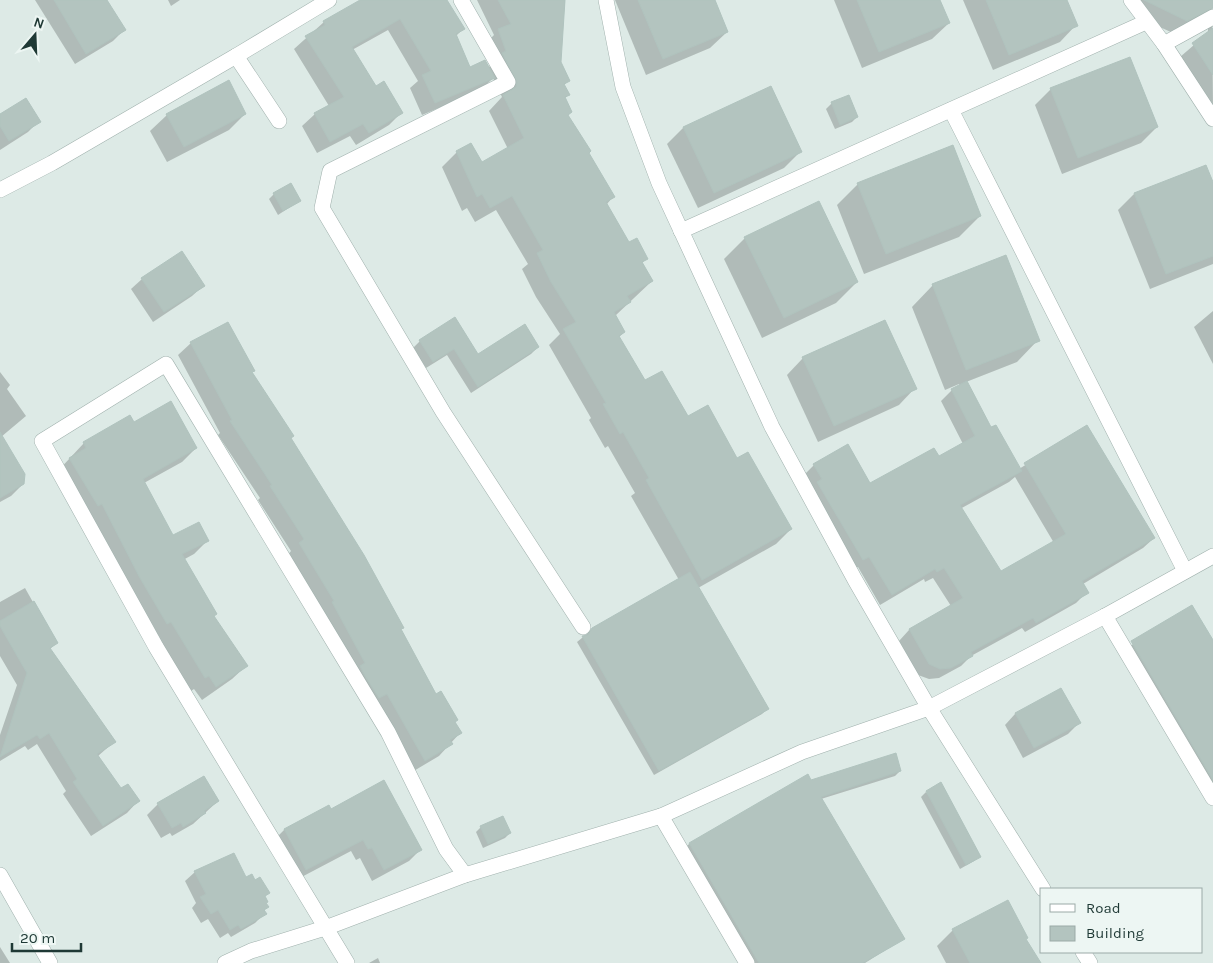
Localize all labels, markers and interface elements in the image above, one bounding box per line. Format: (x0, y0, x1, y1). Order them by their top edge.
north arrow (10, 10, 60, 60)
text: N (32, 14, 47, 33)
legend (1040, 888, 1203, 953)
text: Road (1086, 899, 1121, 917)
scale bar (12, 920, 81, 952)
text: Building (1086, 924, 1144, 942)
text: 20 m (20, 929, 55, 947)

